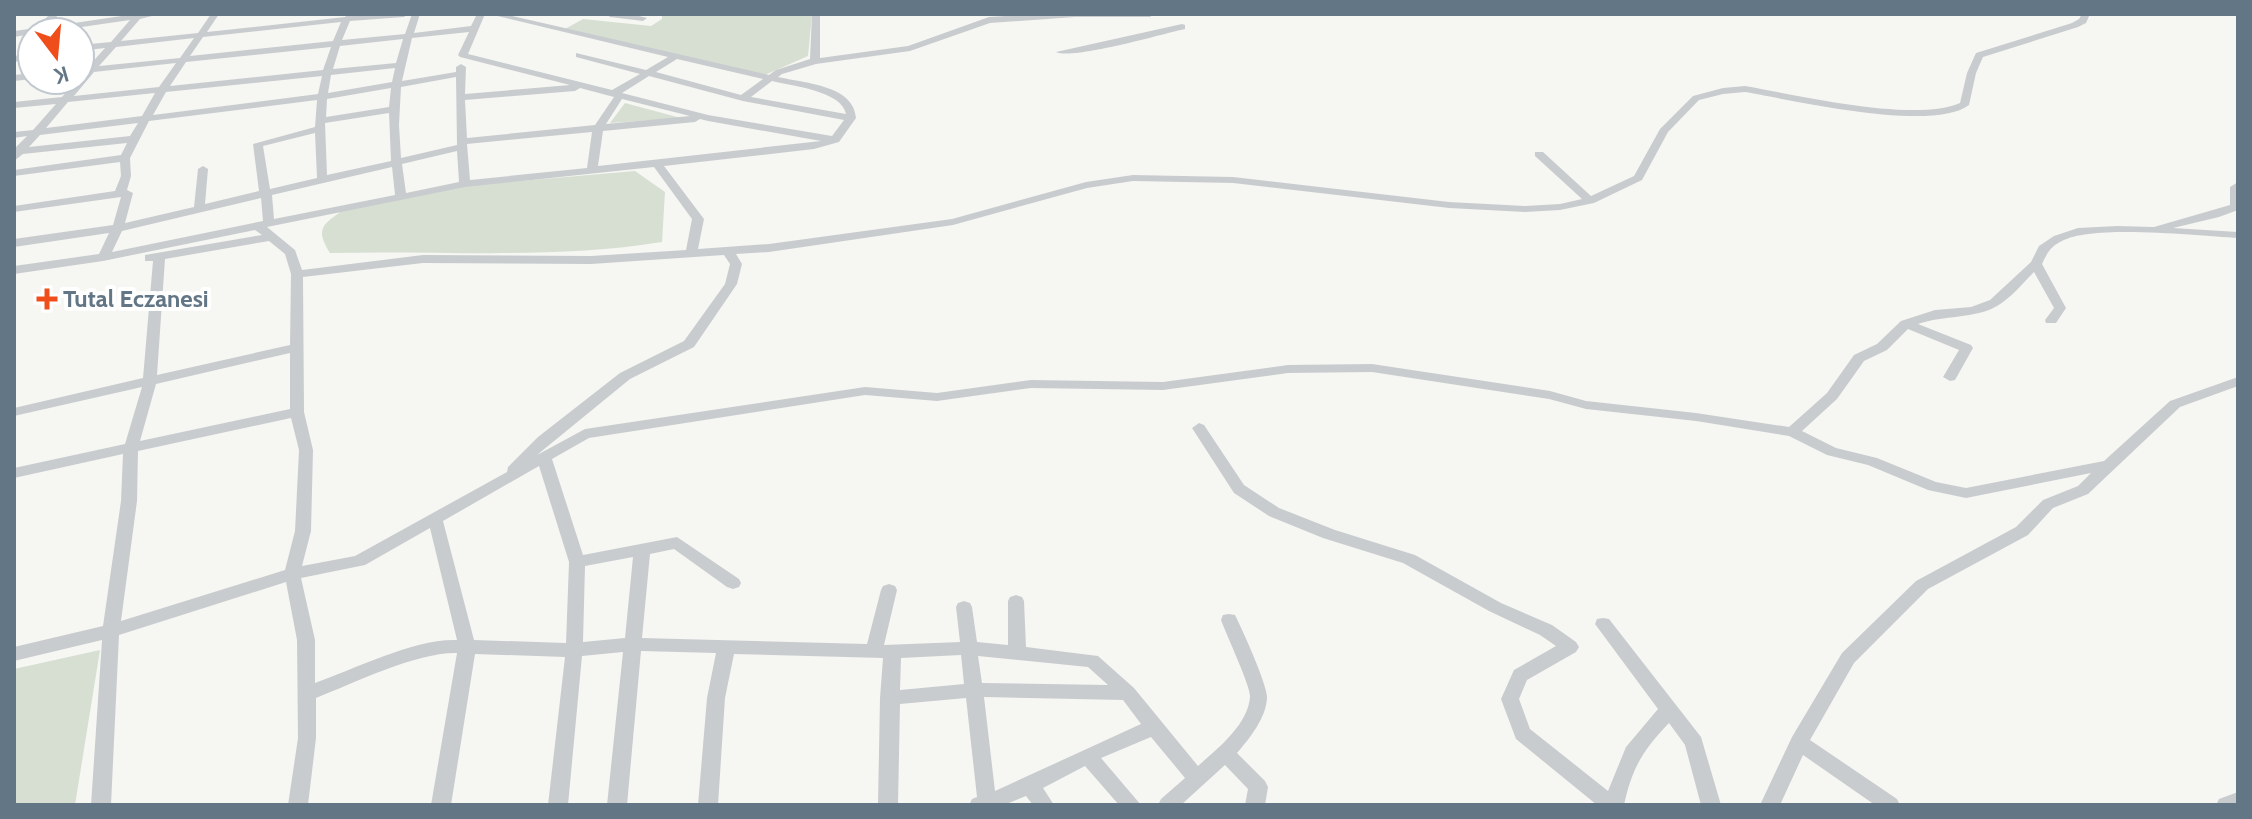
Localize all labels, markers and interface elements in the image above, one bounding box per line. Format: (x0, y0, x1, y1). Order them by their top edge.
north arrow (16, 16, 96, 96)
text: K (51, 60, 72, 90)
place label: Tutal Eczanesi (63, 284, 209, 313)
marker: Tutal Eczanesi (38, 290, 56, 308)

